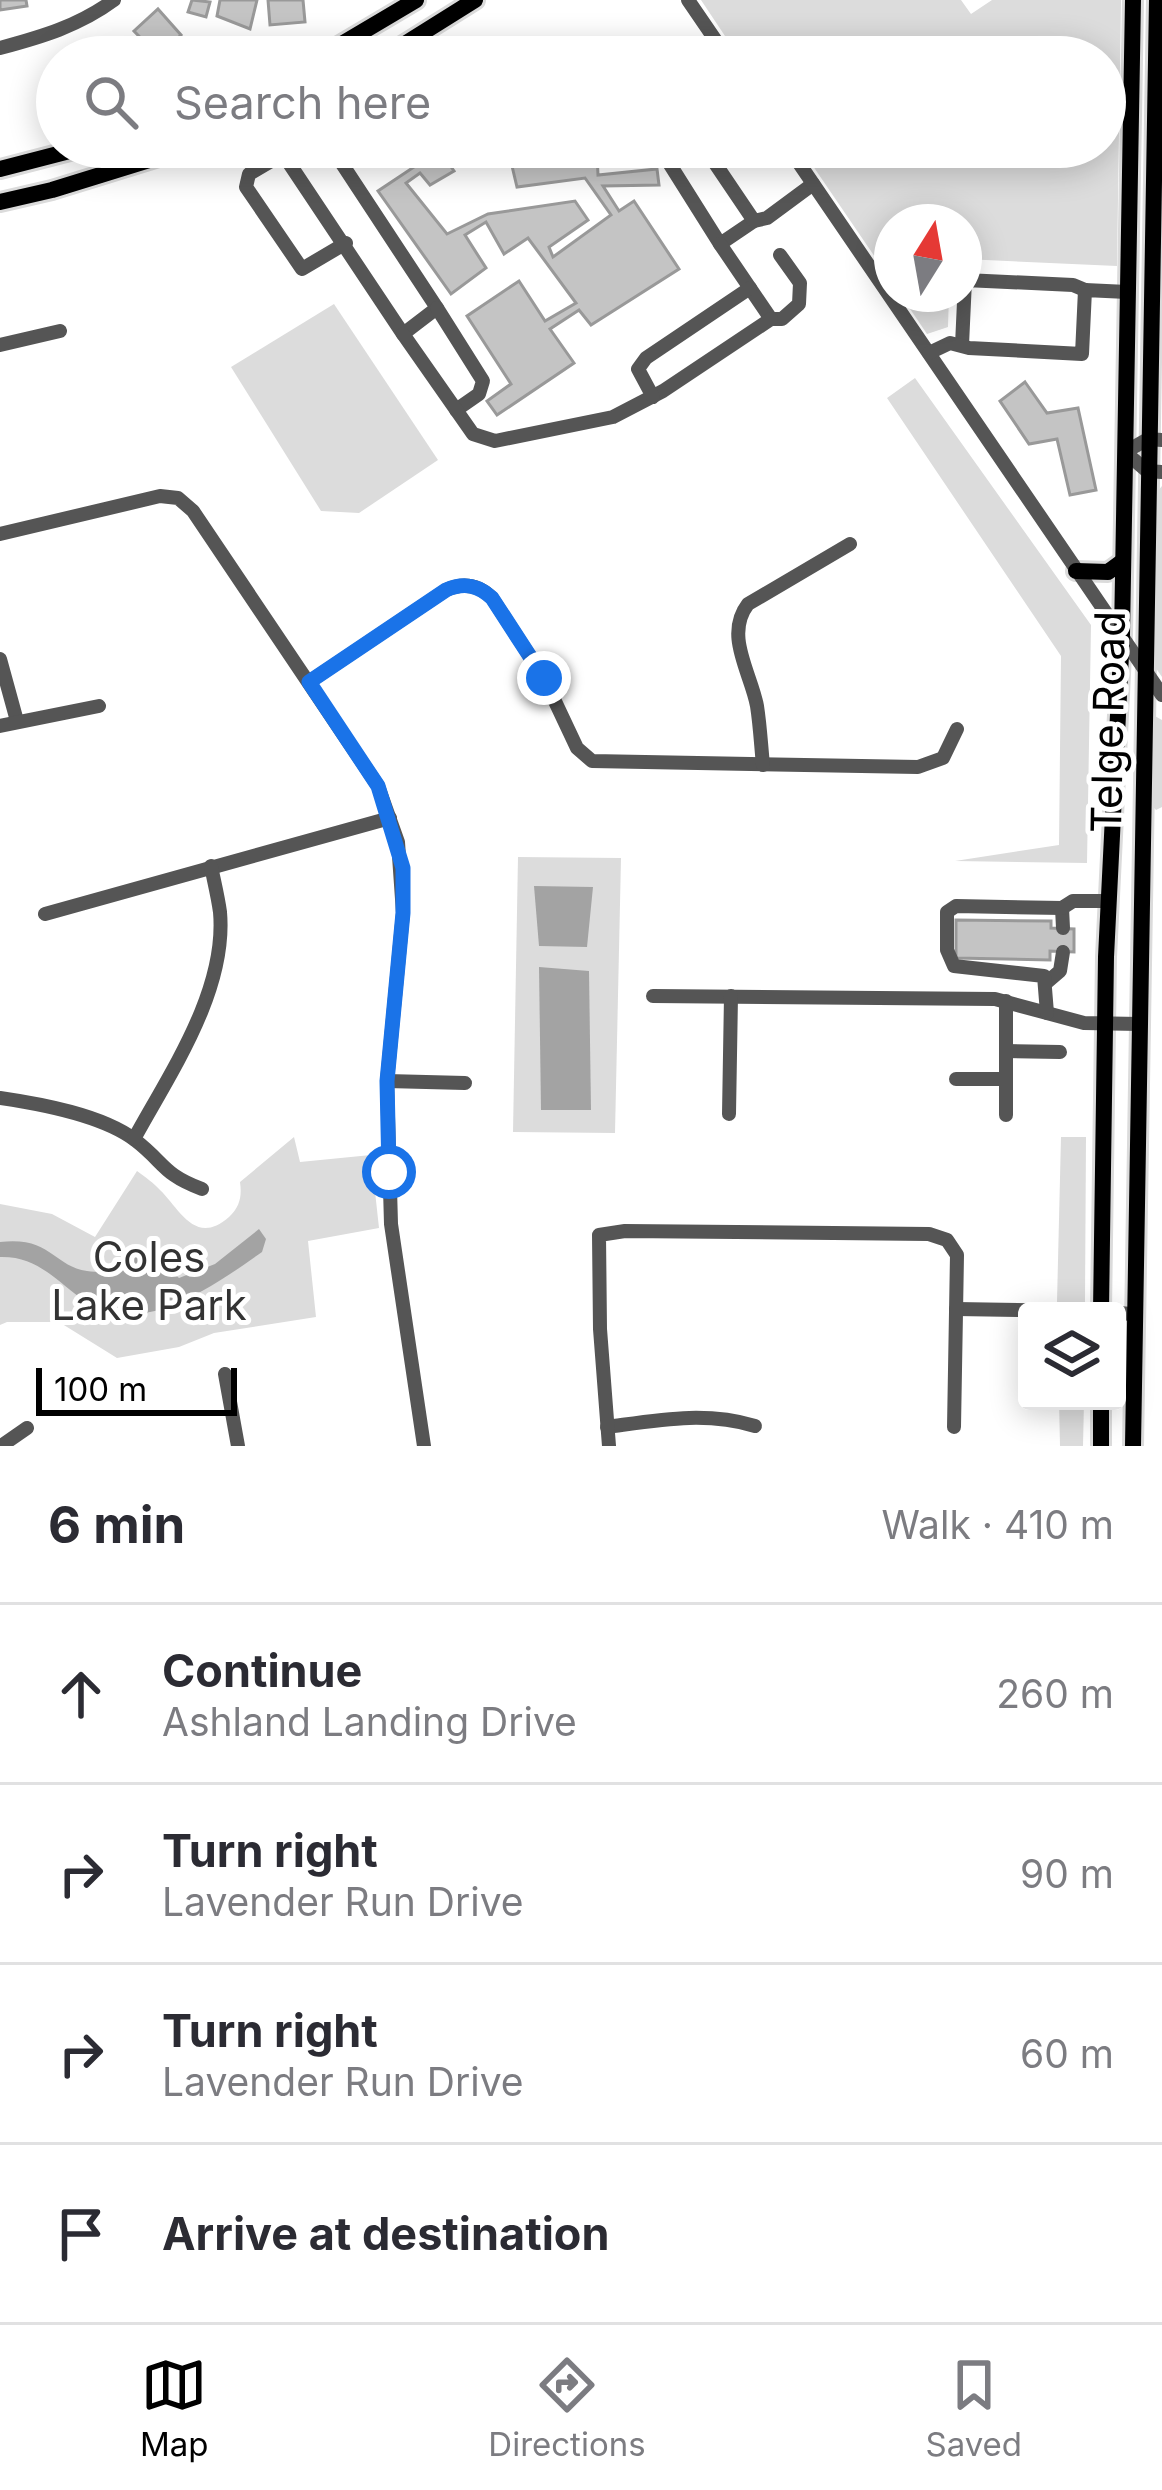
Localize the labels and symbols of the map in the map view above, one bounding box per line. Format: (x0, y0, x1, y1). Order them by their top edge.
north arrow (874, 204, 982, 312)
street label: Telge Road (1080, 611, 1135, 833)
route end (517, 651, 571, 705)
route start (362, 1145, 416, 1199)
park label: Coles Lake Park (51, 1231, 247, 1330)
scale bar (36, 1362, 237, 1415)

